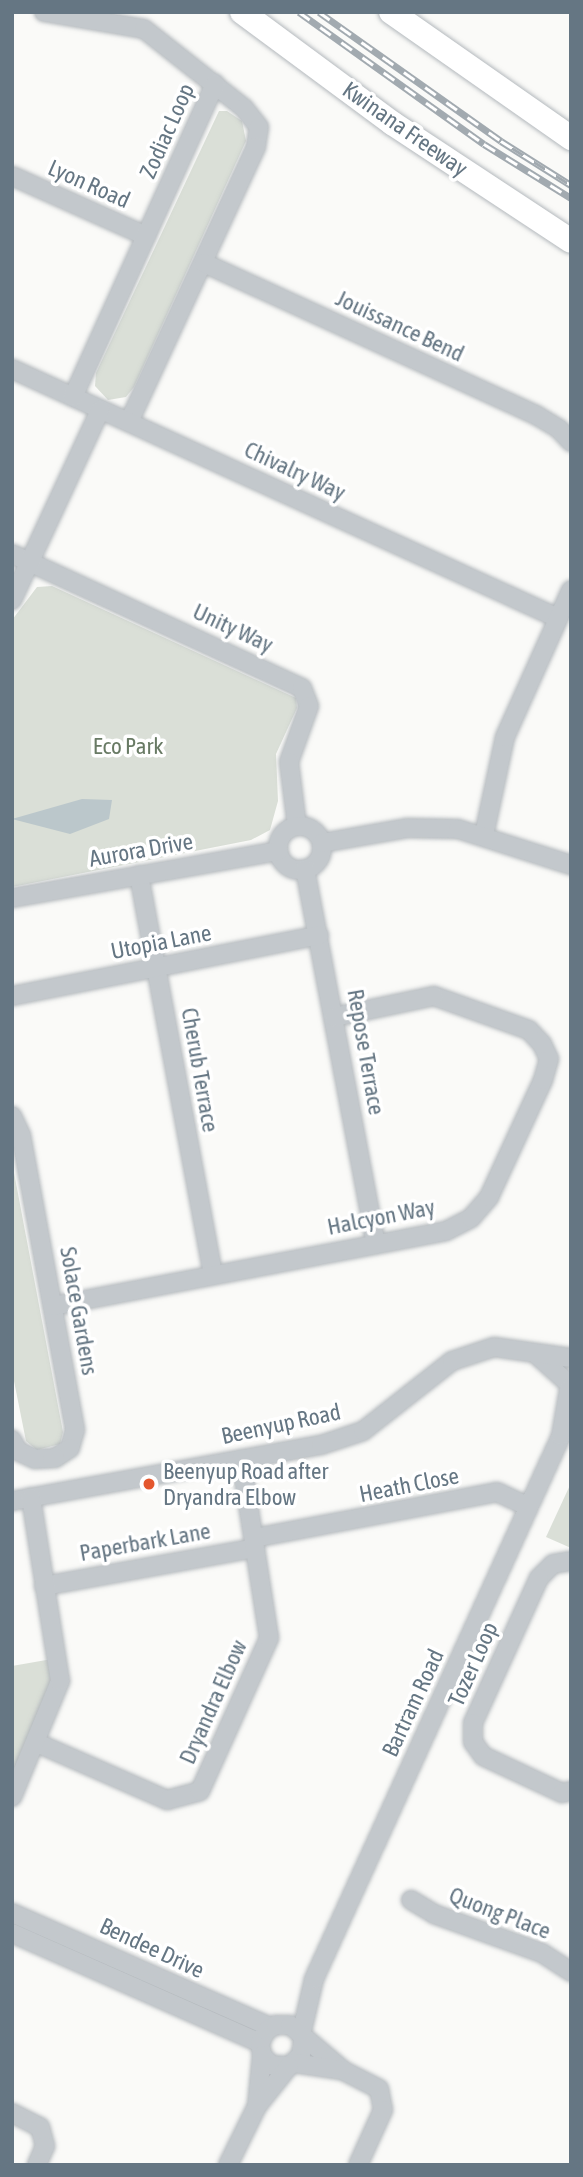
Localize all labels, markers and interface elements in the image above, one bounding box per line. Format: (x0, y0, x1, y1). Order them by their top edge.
street label: Kwinana Freeway (337, 76, 473, 182)
street label: Zodiac Loop (134, 79, 200, 183)
street label: Lyon Road (44, 154, 134, 214)
street label: Jouissance Bend (332, 284, 468, 368)
street label: Chivalry Way (240, 436, 350, 506)
street label: Unity Way (188, 597, 278, 659)
park label: Eco Park (93, 732, 163, 760)
street label: Aurora Drive (87, 827, 195, 873)
street label: Utopia Lane (108, 919, 214, 965)
street label: Repose Terrace (341, 987, 391, 1117)
street label: Cherub Terrace (175, 1006, 225, 1134)
street label: Halcyon Way (325, 1193, 437, 1241)
street label: Solace Gardens (54, 1245, 104, 1377)
street label: Beenyup Road (219, 1398, 343, 1450)
place label: Beenyup Road after Dryandra Elbow (163, 1457, 328, 1511)
street label: Heath Close (357, 1462, 461, 1508)
marker: Beenyup Road after Dryandra Elbow (141, 1476, 157, 1492)
street label: Paperbark Lane (77, 1517, 213, 1567)
street label: Tozer Loop (442, 1618, 504, 1710)
street label: Dryandra Elbow (173, 1636, 253, 1768)
street label: Bartram Road (376, 1645, 450, 1761)
street label: Quong Place (445, 1881, 555, 1945)
street label: Bendee Drive (95, 1912, 209, 1984)

